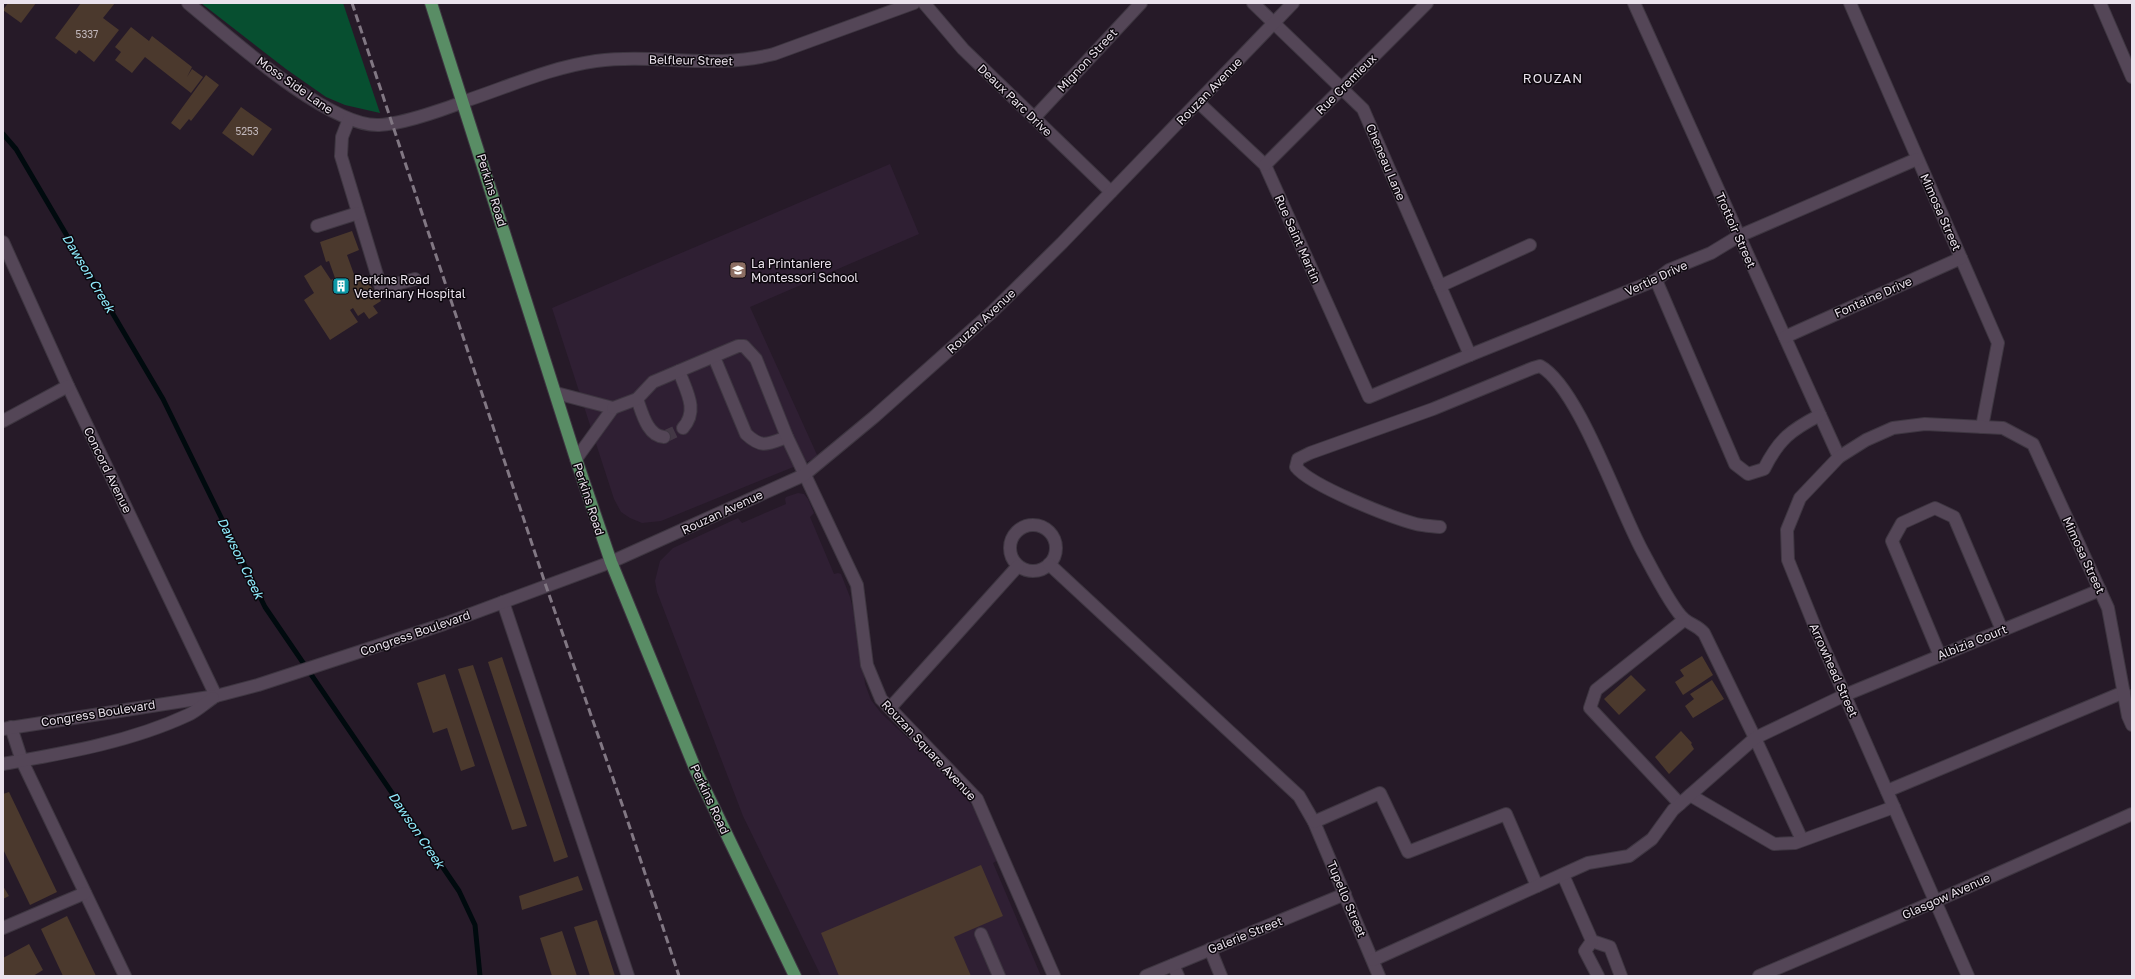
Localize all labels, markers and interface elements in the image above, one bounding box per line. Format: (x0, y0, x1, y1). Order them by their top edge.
street label: Mignon Street (1054, 25, 1120, 95)
house number: 5337 (76, 28, 98, 40)
street label: Rue Cremieux (1313, 50, 1380, 117)
street label: Belfleur Street (649, 52, 733, 68)
street label: Moss Side Lane (254, 53, 336, 117)
street label: Rouzan Avenue (1173, 54, 1245, 128)
street label: Deaux Parc Drive (975, 61, 1055, 139)
district label: ROUZAN (1523, 70, 1583, 86)
street label: Cheneau Lane (1363, 121, 1409, 203)
house number: 5253 (235, 125, 259, 137)
street label: Perkins Road (474, 152, 510, 228)
street label: Mimosa Street (1917, 171, 1965, 253)
street label: Trottoir Street (1713, 190, 1759, 270)
street label: Rue Saint Martin (1272, 192, 1324, 286)
water label: Dawson Creek (59, 231, 120, 317)
place label: La Printaniere Montessori School (751, 256, 858, 285)
street label: Vertie Drive (1623, 257, 1690, 299)
school or university icon: La Printaniere Montessori School (728, 260, 748, 280)
place label: Perkins Road Veterinary Hospital (354, 272, 466, 301)
street label: Fontaine Drive (1832, 273, 1914, 321)
building icon: Perkins Road Veterinary Hospital (331, 276, 351, 296)
street label: Rouzan Avenue (944, 285, 1018, 357)
street label: Concord Avenue (81, 425, 135, 515)
street label: Perkins Road (570, 461, 608, 537)
street label: Rouzan Avenue (679, 487, 765, 537)
water label: Dawson Creek (214, 514, 268, 603)
street label: Mimosa Street (2060, 514, 2108, 596)
street label: Congress Boulevard (358, 607, 472, 659)
street label: Arrowhead Street (1807, 621, 1861, 719)
street label: Albizia Court (1935, 621, 2009, 663)
street label: Congress Boulevard (40, 697, 156, 729)
street label: Rouzan Square Avenue (879, 697, 979, 803)
street label: Perkins Road (687, 762, 733, 836)
water label: Dawson Creek (385, 789, 449, 873)
street label: Tupello Street (1324, 859, 1370, 940)
street label: Glasgow Avenue (1900, 870, 1992, 922)
street label: Galerie Street (1205, 913, 1285, 957)

